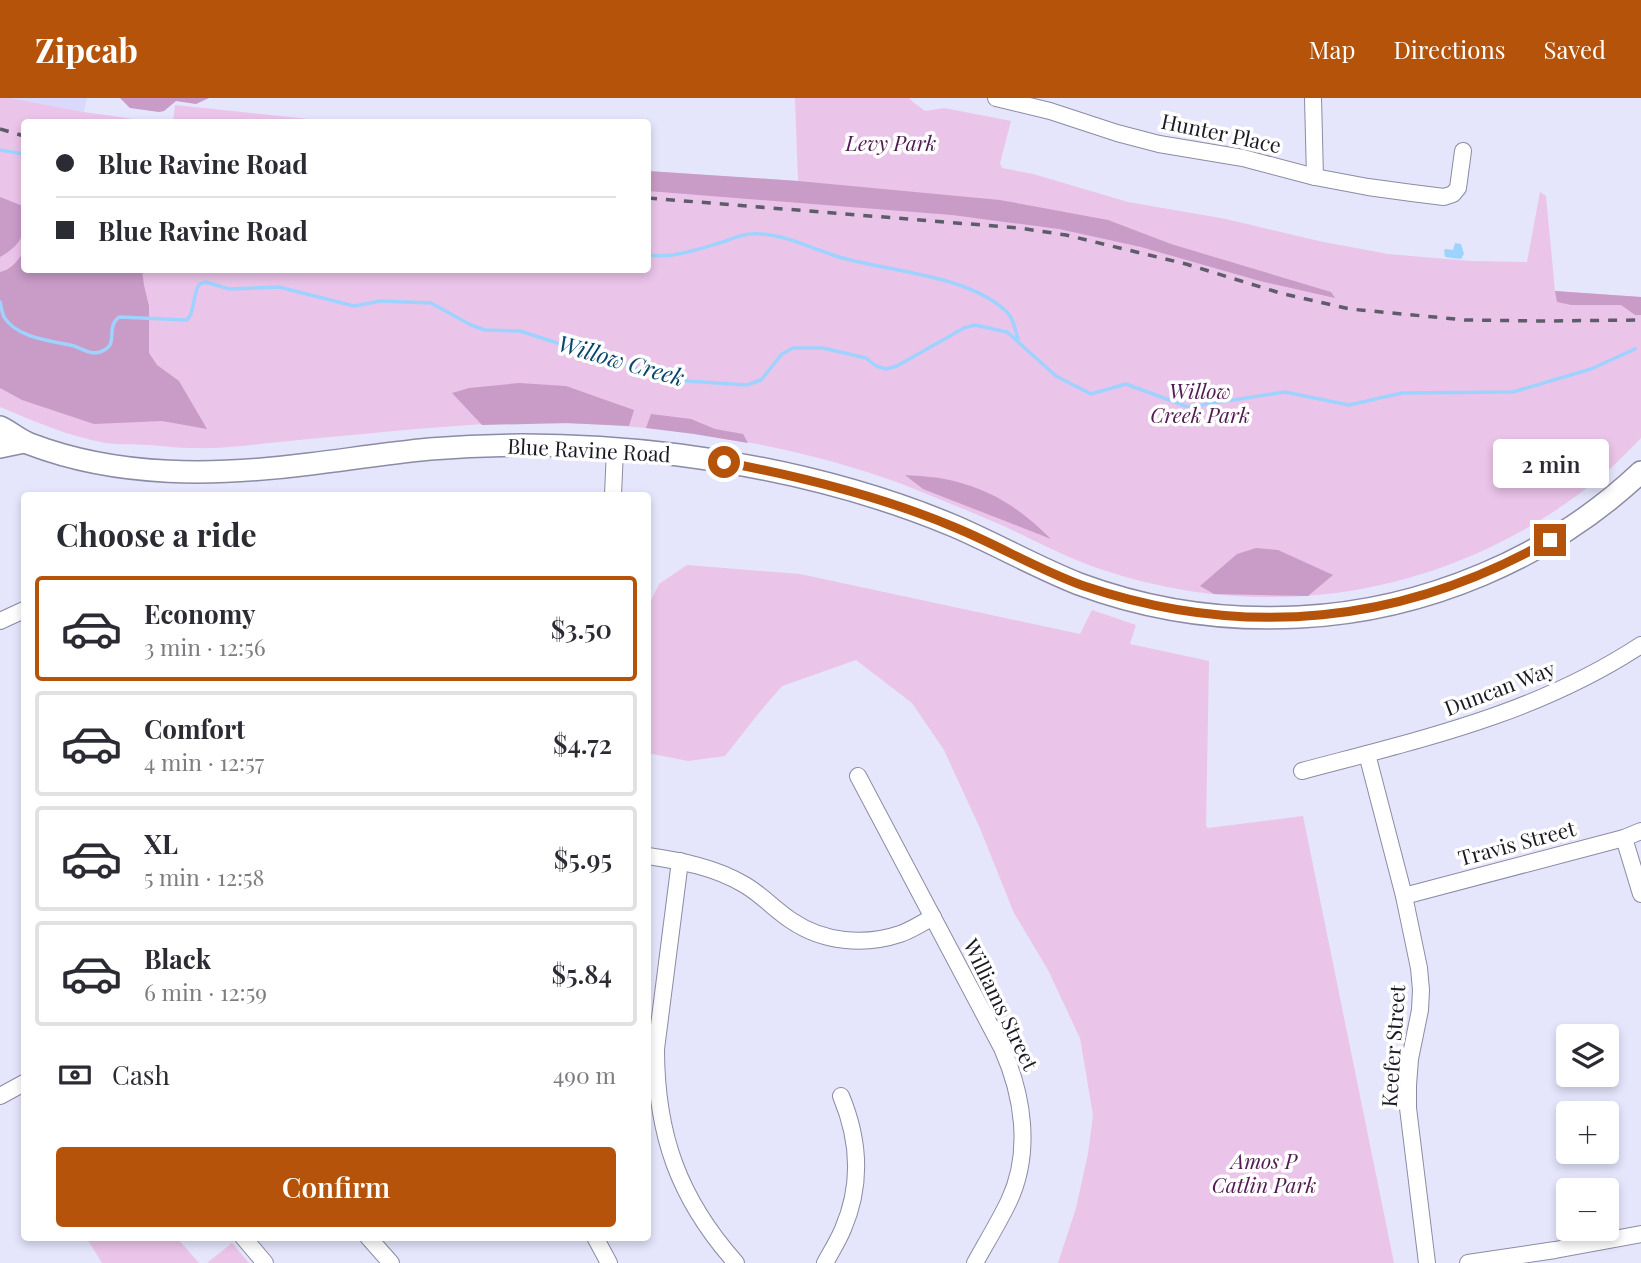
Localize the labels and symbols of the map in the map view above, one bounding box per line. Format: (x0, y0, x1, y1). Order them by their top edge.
street label: Hunter Place (1159, 106, 1284, 158)
park label: Levy Park (845, 128, 937, 156)
water label: Willow Creek (555, 327, 688, 392)
park label: Willow Creek Park (1150, 376, 1250, 428)
street label: Blue Ravine Road (507, 431, 671, 467)
callout: 2 min (1492, 438, 1608, 488)
route start (708, 446, 740, 478)
route end (1534, 524, 1566, 556)
street label: Duncan Way (1440, 653, 1559, 721)
street label: Travis Street (1455, 813, 1579, 871)
street label: Williams Street (957, 933, 1046, 1075)
street label: Keefer Street (1374, 983, 1410, 1108)
park label: Amos P Catlin Park (1212, 1146, 1317, 1198)

